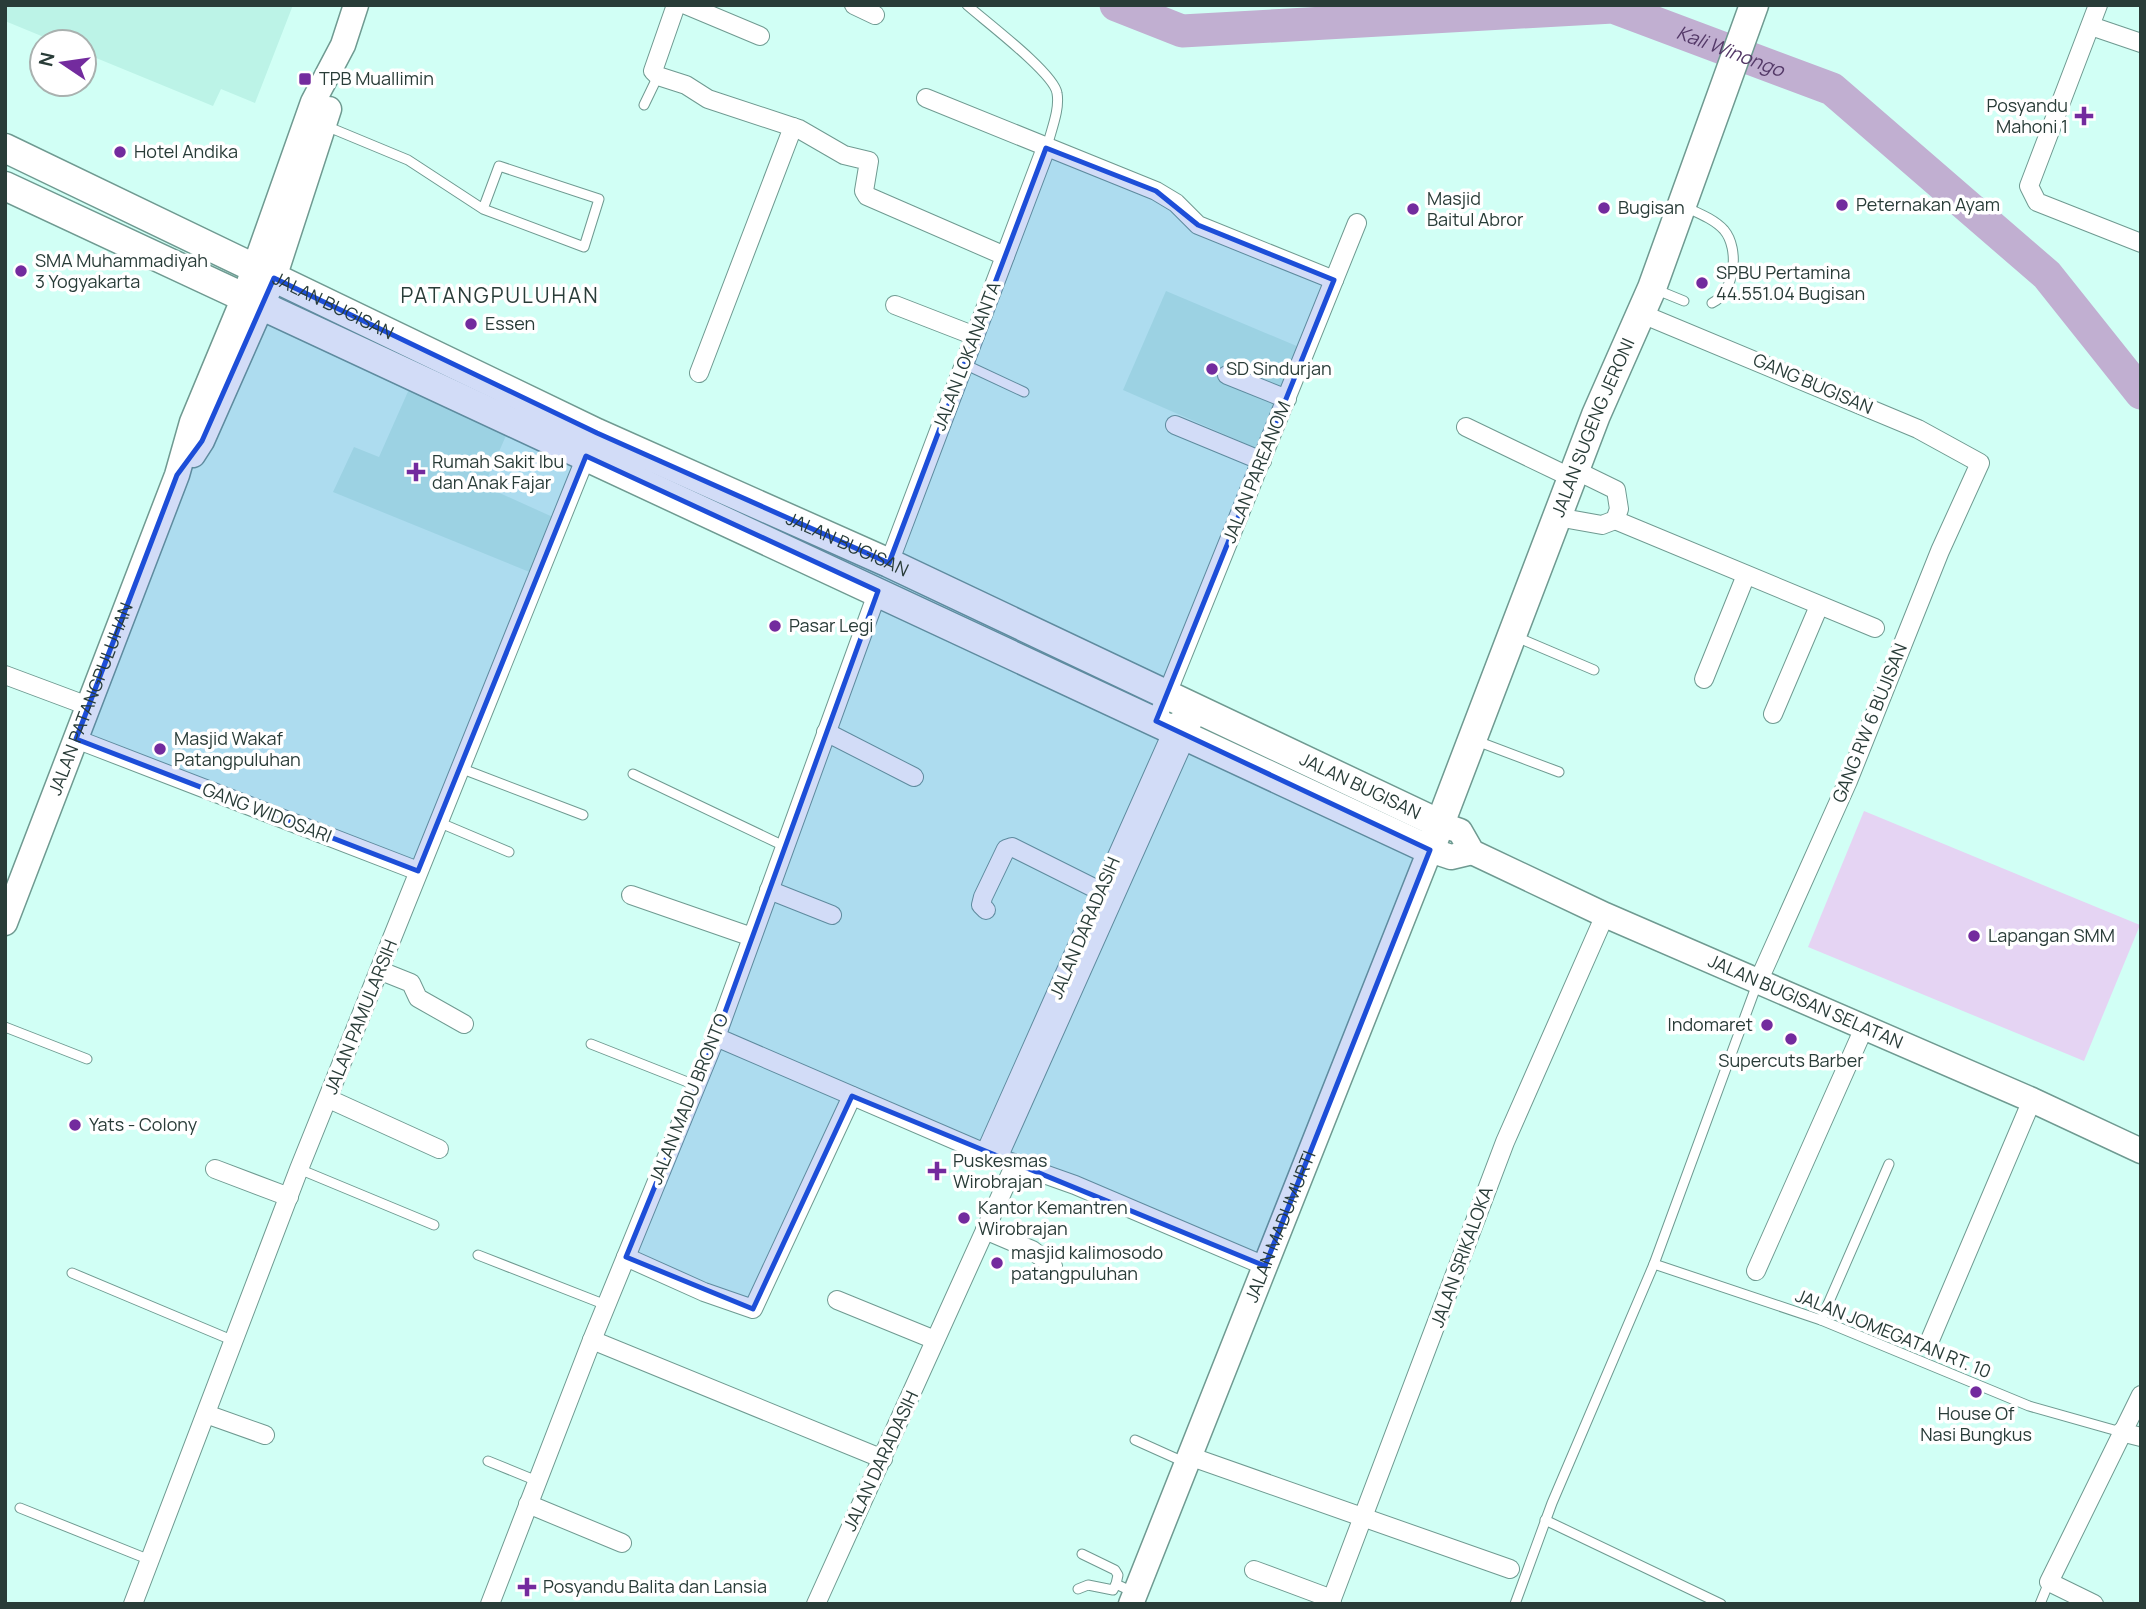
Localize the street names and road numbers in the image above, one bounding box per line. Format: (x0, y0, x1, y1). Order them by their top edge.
street label: JALAN BUGISAN (269, 266, 398, 344)
street label: JALAN LOKANANTA (927, 277, 1006, 434)
street label: JALAN SUGENG JERONI (1545, 334, 1639, 520)
street label: GANG BUGISAN (1750, 347, 1877, 419)
street label: JALAN PAREANOM (1217, 397, 1295, 546)
street label: JALAN BUGISAN (783, 506, 913, 582)
street label: JALAN PATANGPULUHAN (42, 599, 138, 798)
street label: GANG RW 6 BUJISAN (1826, 639, 1912, 806)
street label: JALAN BUGISAN (1296, 746, 1425, 824)
street label: GANG WIDOSARI (199, 776, 335, 848)
street label: JALAN DARADASIH (1043, 853, 1125, 1002)
street label: JALAN PAMULARSIH (318, 936, 402, 1097)
street label: JALAN BUGISAN SELATAN (1705, 948, 1907, 1054)
street label: JALAN MADU BRONTO (643, 1010, 733, 1188)
street label: JALAN MADUMURTI (1239, 1147, 1321, 1306)
street label: JALAN SRIKALOKA (1424, 1182, 1498, 1331)
street label: JALAN JOMEGATAN RT. 10 (1792, 1283, 1995, 1383)
street label: JALAN DARADASIH (837, 1387, 923, 1535)

